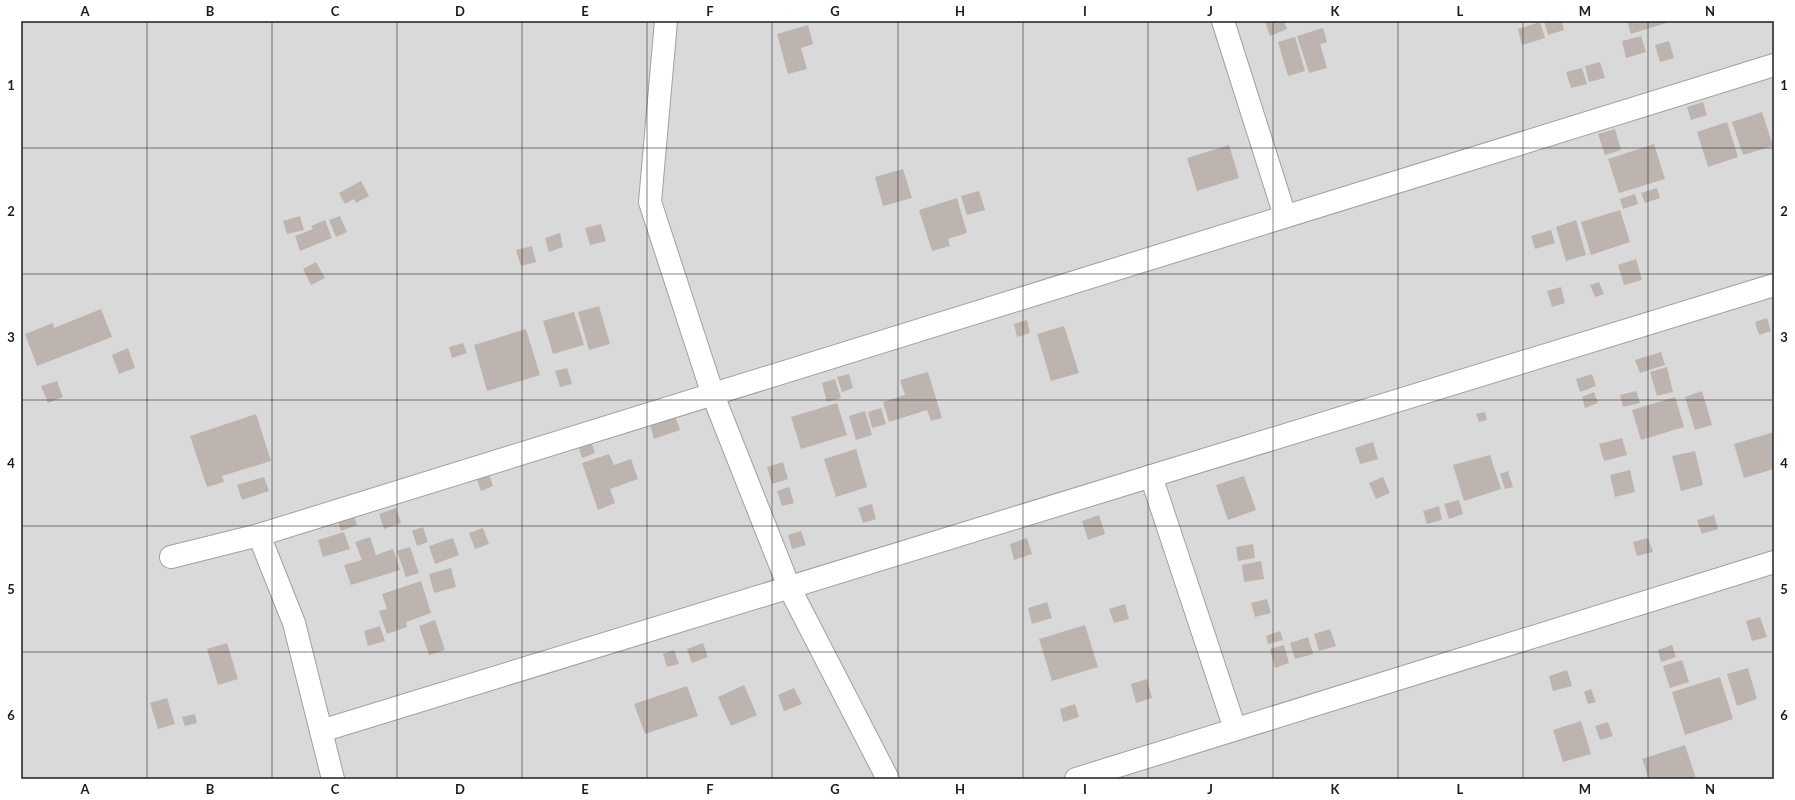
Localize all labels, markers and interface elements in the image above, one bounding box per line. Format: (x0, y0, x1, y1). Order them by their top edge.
text: A (79, 3, 90, 19)
text: B (206, 3, 215, 19)
text: C (331, 3, 340, 19)
text: D (455, 3, 465, 19)
text: E (581, 3, 589, 19)
text: F (706, 3, 714, 19)
text: G (830, 3, 840, 19)
text: H (955, 3, 965, 19)
text: I (1083, 3, 1087, 19)
text: J (1207, 3, 1213, 19)
text: K (1331, 3, 1341, 19)
text: L (1457, 3, 1464, 19)
text: M (1579, 3, 1591, 19)
text: N (1705, 3, 1715, 19)
text: 1 (7, 77, 15, 93)
text: 1 (1780, 77, 1788, 93)
text: 2 (7, 203, 15, 219)
text: 2 (1780, 203, 1788, 219)
text: 3 (7, 329, 15, 345)
text: 3 (1780, 329, 1788, 345)
text: 4 (7, 455, 15, 471)
text: 4 (1780, 455, 1788, 471)
text: 5 (7, 581, 15, 597)
text: 5 (1780, 581, 1788, 597)
text: 6 (7, 707, 15, 723)
text: 6 (1780, 707, 1788, 723)
text: A (79, 781, 90, 797)
text: B (206, 781, 215, 797)
text: C (331, 781, 340, 797)
text: D (455, 781, 465, 797)
text: E (581, 781, 589, 797)
text: F (706, 781, 714, 797)
text: G (830, 781, 840, 797)
text: H (955, 781, 965, 797)
text: I (1083, 781, 1087, 797)
text: J (1207, 781, 1213, 797)
text: K (1331, 781, 1341, 797)
text: L (1457, 781, 1464, 797)
text: M (1579, 781, 1591, 797)
text: N (1705, 781, 1715, 797)

